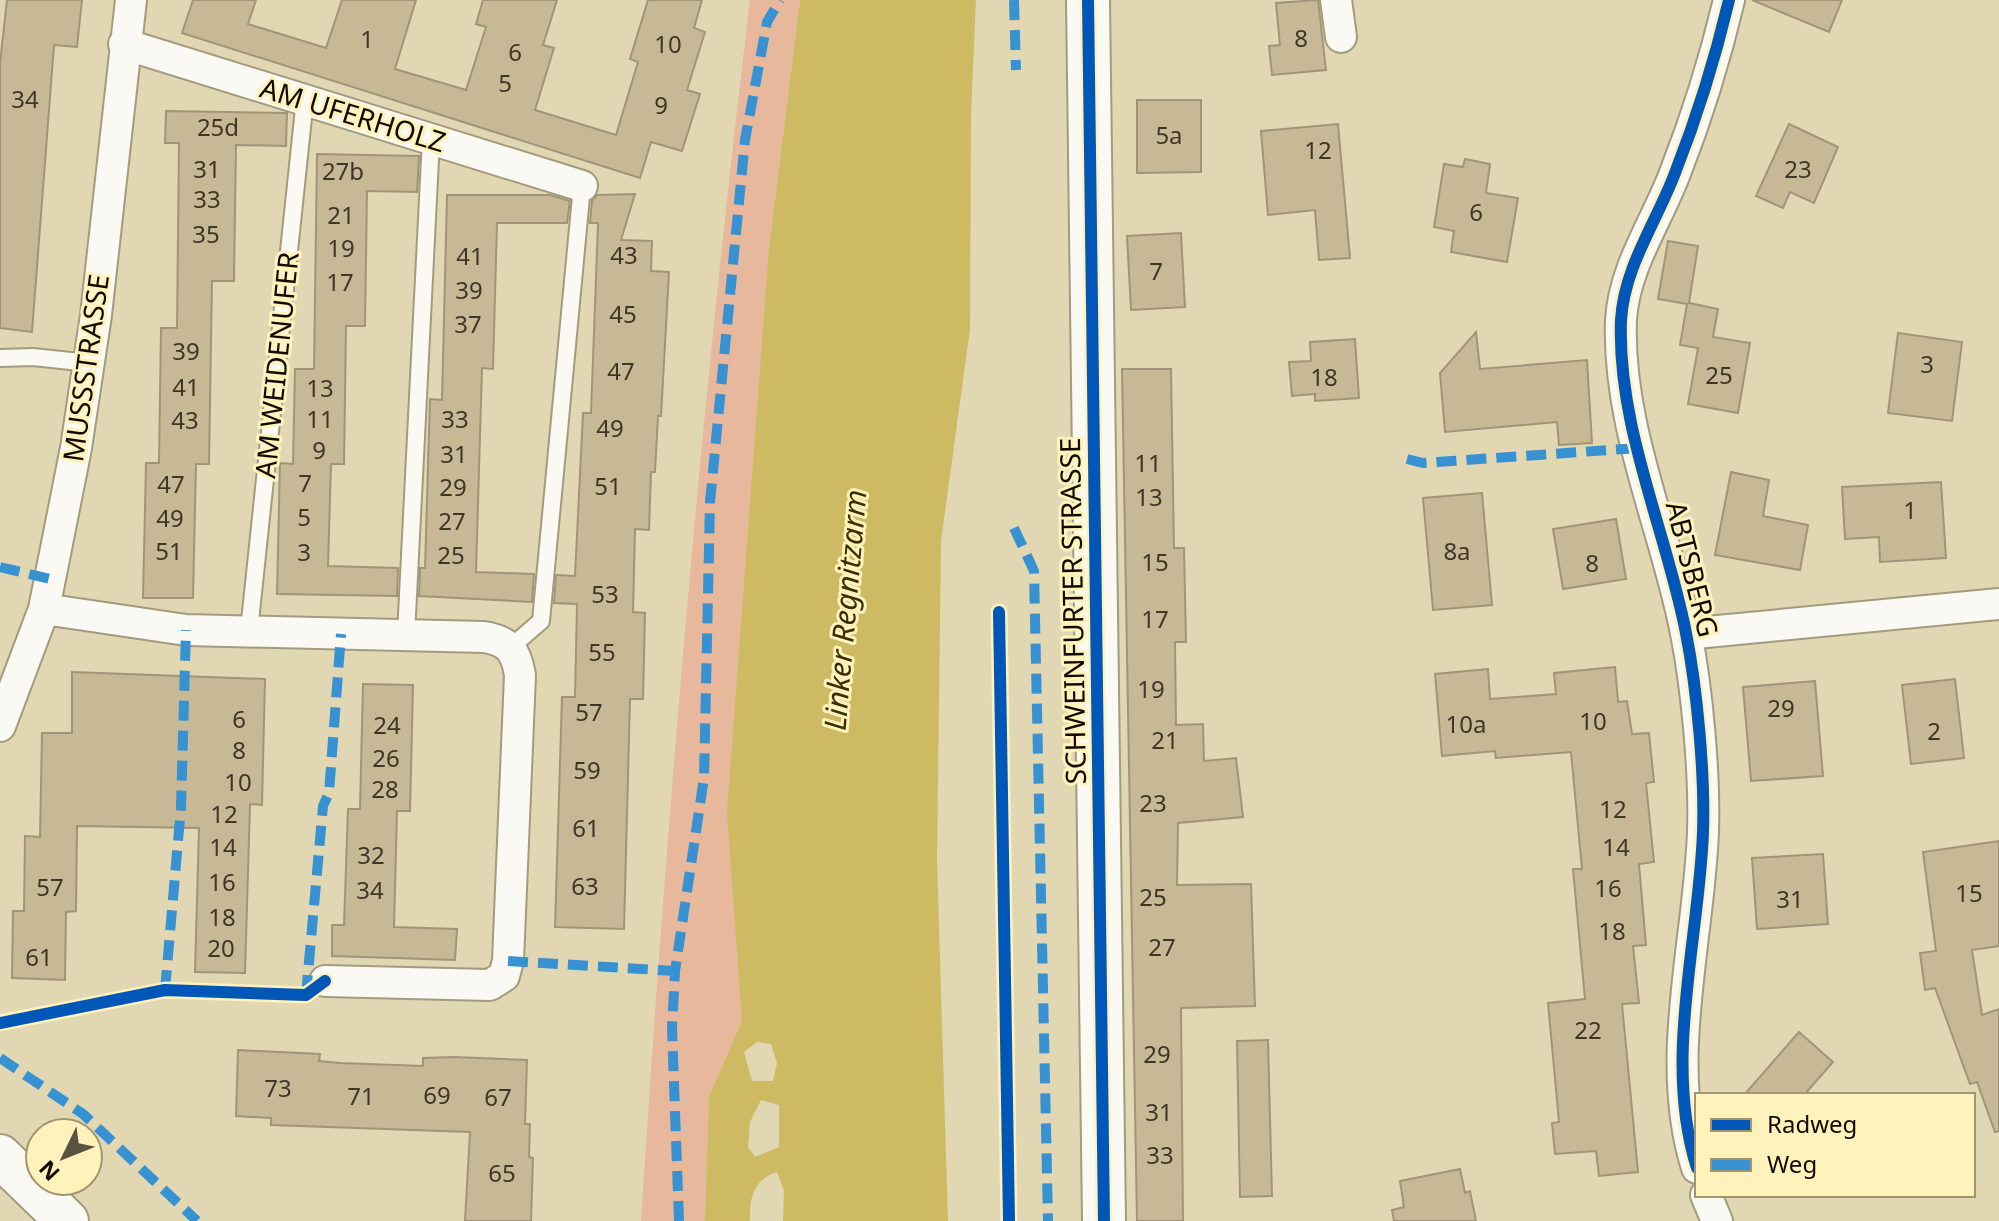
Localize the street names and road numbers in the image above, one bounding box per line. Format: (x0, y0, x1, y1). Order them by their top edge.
street label: AM UFERHOLZ (256, 68, 451, 160)
street label: AM WEIDENUFER (245, 250, 307, 480)
street label: MUSSSTRASSE (53, 272, 117, 464)
street label: SCHWEINFURTER STRASSE (1050, 437, 1094, 785)
street label: ABTSBERG (1658, 497, 1728, 641)

